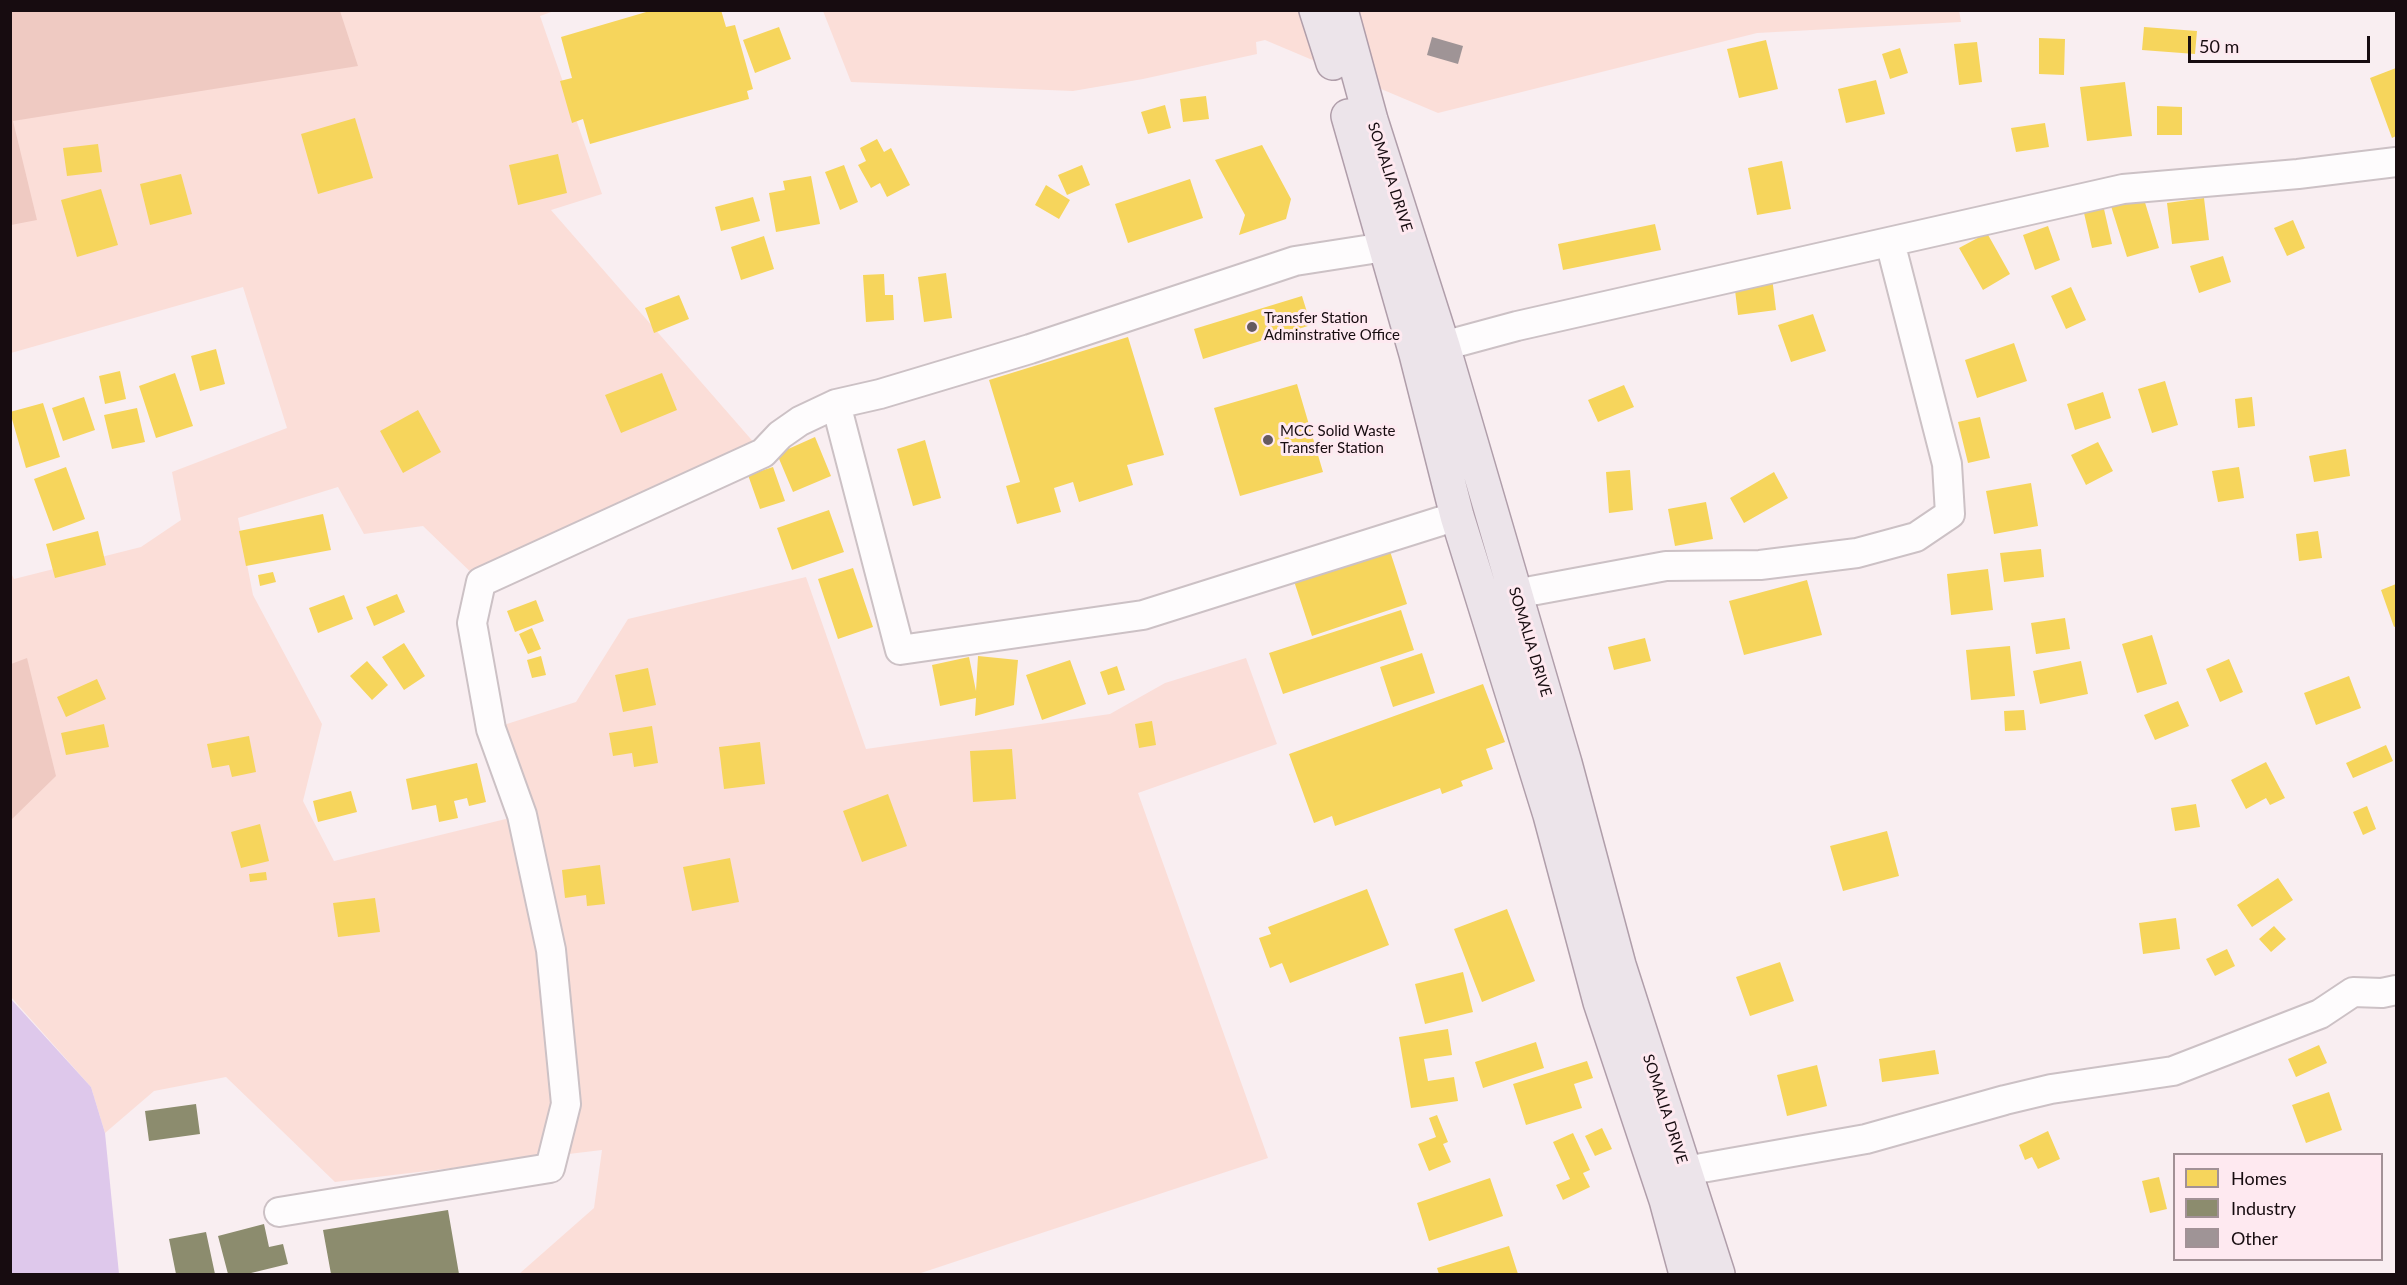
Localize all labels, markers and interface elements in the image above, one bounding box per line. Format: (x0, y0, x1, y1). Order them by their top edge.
scale bar (2191, 24, 2372, 62)
text: 50 m (2199, 35, 2239, 57)
street label: SOMALIA DRIVE (1364, 120, 1416, 234)
place label: Transfer Station Adminstrative Office (1264, 309, 1400, 344)
marker: Transfer Station Adminstrative Office (1245, 320, 1259, 334)
place label: MCC Solid Waste Transfer Station (1280, 422, 1395, 457)
marker: MCC Solid Waste Transfer Station (1261, 433, 1275, 447)
street label: SOMALIA DRIVE (1505, 585, 1555, 699)
street label: SOMALIA DRIVE (1639, 1052, 1691, 1166)
legend (2173, 1153, 2383, 1261)
text: Homes (2231, 1167, 2287, 1189)
text: Industry (2231, 1197, 2296, 1219)
text: Other (2231, 1227, 2278, 1249)

